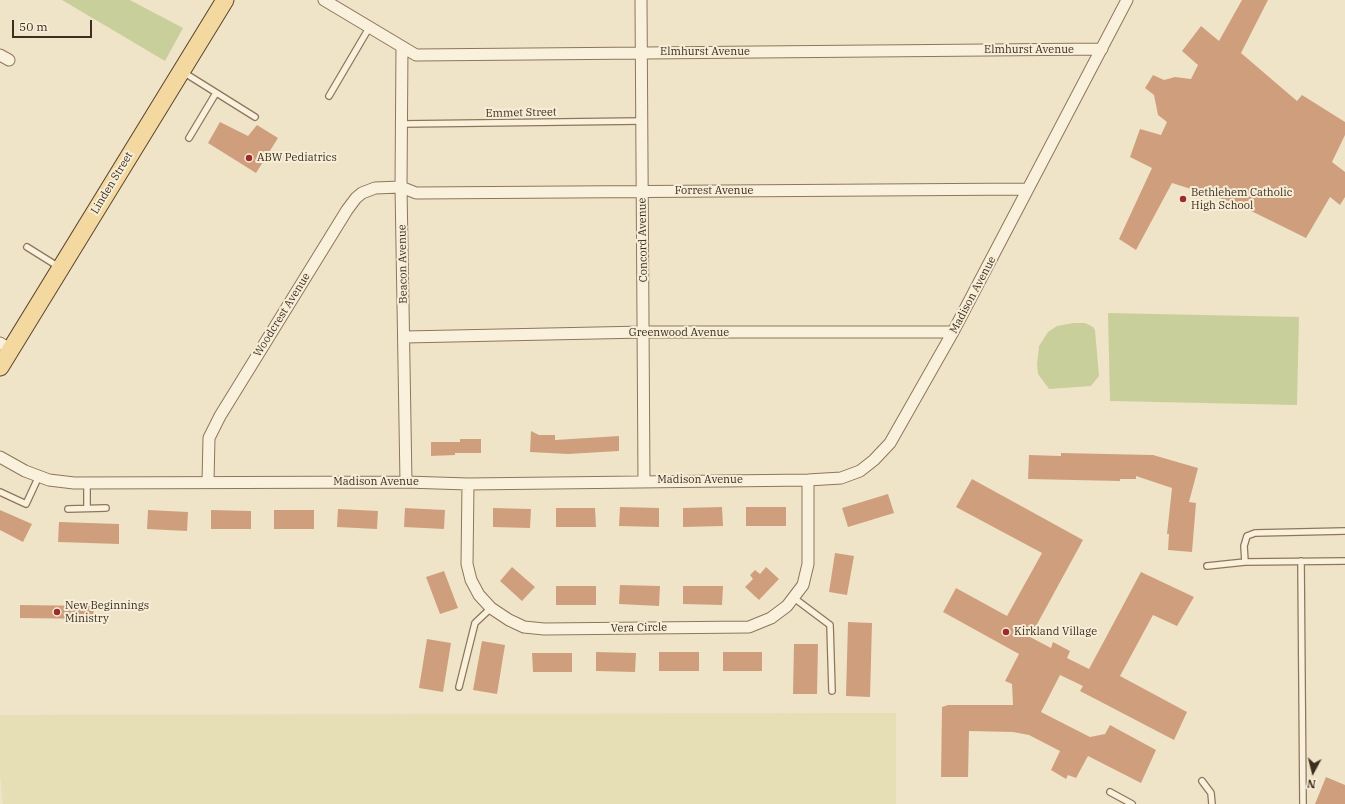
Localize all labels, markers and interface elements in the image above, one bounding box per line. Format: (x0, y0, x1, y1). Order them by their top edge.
scale bar (14, 12, 94, 38)
text: 50 m (19, 19, 48, 34)
street label: Elmhurst Avenue (984, 43, 1074, 57)
street label: Elmhurst Avenue (660, 45, 750, 59)
street label: Emmet Street (485, 106, 557, 120)
street label: Linden Street (88, 150, 136, 216)
place label: ABW Pediatrics (257, 151, 337, 165)
marker: ABW Pediatrics (244, 153, 254, 163)
street label: Forrest Avenue (675, 184, 753, 198)
place label: Bethlehem Catholic High School (1191, 186, 1292, 212)
marker: Bethlehem Catholic High School (1178, 194, 1188, 204)
street label: Concord Avenue (636, 197, 650, 283)
street label: Beacon Avenue (396, 224, 410, 304)
street label: Madison Avenue (947, 254, 999, 336)
street label: Woodcrest Avenue (251, 271, 313, 359)
street label: Greenwood Avenue (629, 326, 729, 340)
street label: Madison Avenue (657, 473, 743, 487)
street label: Madison Avenue (333, 475, 419, 489)
place label: New Beginnings Ministry (65, 599, 149, 625)
marker: New Beginnings Ministry (52, 607, 62, 617)
street label: Vera Circle (611, 621, 667, 635)
place label: Kirkland Village (1014, 625, 1097, 639)
marker: Kirkland Village (1001, 627, 1011, 637)
north arrow (1293, 752, 1333, 792)
text: N (1306, 776, 1317, 791)

